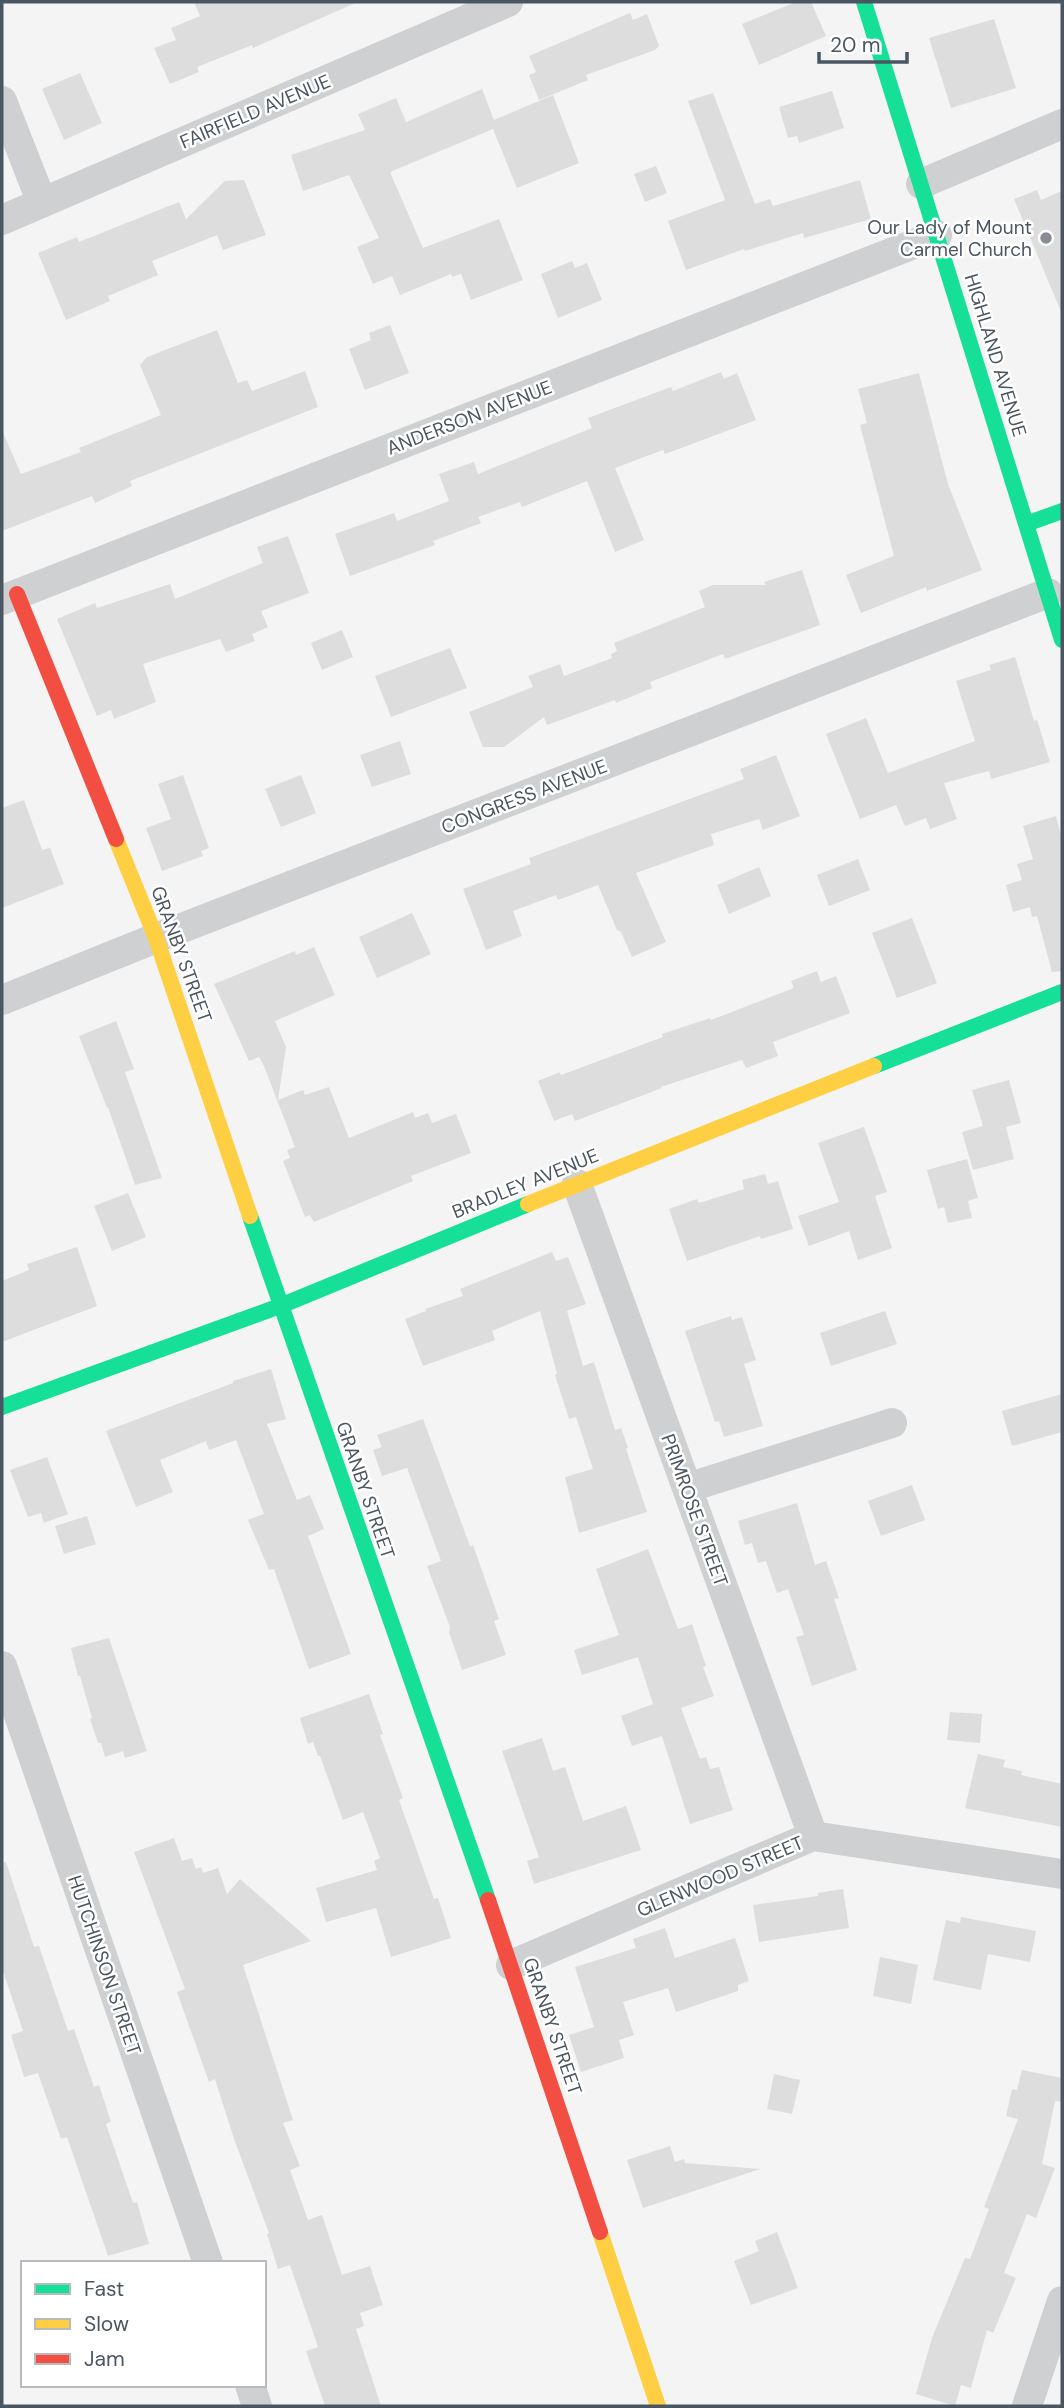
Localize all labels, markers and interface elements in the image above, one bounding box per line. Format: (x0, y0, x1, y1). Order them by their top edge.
scale bar (819, 21, 906, 65)
text: 20 m (830, 31, 881, 59)
street label: FAIRFIELD AVENUE (176, 68, 334, 154)
place label: Our Lady of Mount Carmel Church (867, 215, 1032, 262)
marker: Our Lady of Mount Carmel Church (1038, 230, 1054, 246)
street label: HIGHLAND AVENUE (959, 271, 1032, 440)
street label: ANDERSON AVENUE (383, 374, 555, 461)
street label: CONGRESS AVENUE (438, 753, 611, 840)
street label: GRANBY STREET (145, 883, 218, 1026)
street label: BRADLEY AVENUE (448, 1143, 602, 1224)
street label: GRANBY STREET (330, 1418, 401, 1562)
street label: PRIMROSE STREET (655, 1431, 734, 1590)
street label: GLENWOOD STREET (633, 1830, 808, 1923)
street label: HUTCHINSON STREET (62, 1872, 147, 2059)
street label: GRANBY STREET (517, 1954, 588, 2098)
legend (21, 2261, 266, 2387)
text: Fast (84, 2275, 124, 2303)
text: Slow (84, 2310, 129, 2338)
text: Jam (84, 2345, 125, 2373)

